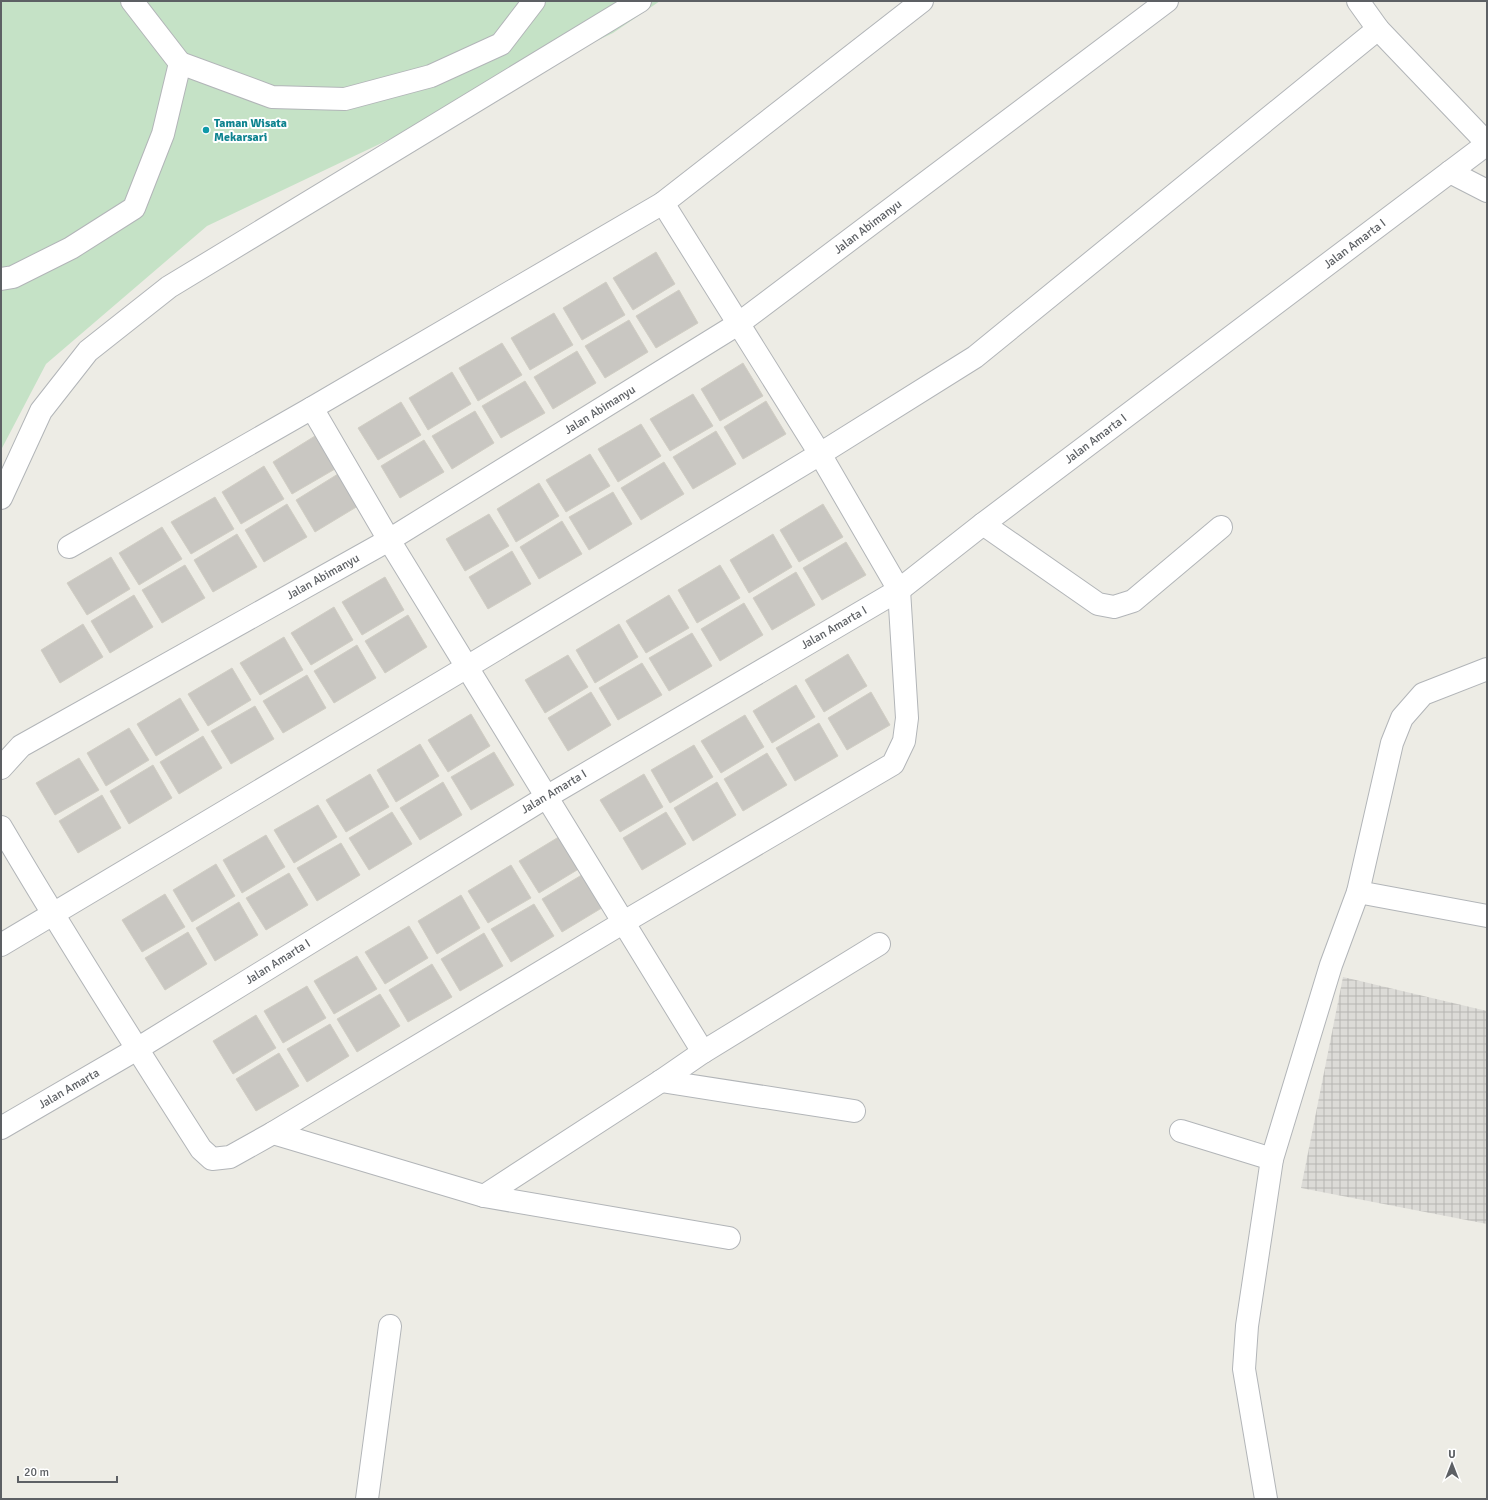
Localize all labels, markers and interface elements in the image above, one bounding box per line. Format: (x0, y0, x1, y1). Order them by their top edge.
place label: Taman Wisata Mekarsari (214, 116, 287, 145)
marker: Taman Wisata Mekarsari (201, 125, 211, 135)
street label: Jalan Abimanyu (831, 197, 905, 257)
street label: Jalan Amarta I (1321, 216, 1389, 272)
street label: Jalan Abimanyu (562, 382, 638, 438)
street label: Jalan Amarta I (1062, 411, 1130, 467)
street label: Jalan Abimanyu (284, 551, 362, 603)
street label: Jalan Amarta I (798, 603, 870, 653)
street label: Jalan Amarta I (518, 766, 590, 818)
street label: Jalan Amarta I (243, 936, 313, 988)
street label: Jalan Amarta (36, 1066, 102, 1112)
north arrow (1432, 1444, 1472, 1484)
text: U (1448, 1448, 1456, 1461)
scale bar (18, 1458, 117, 1484)
text: 20 m (24, 1465, 49, 1480)

